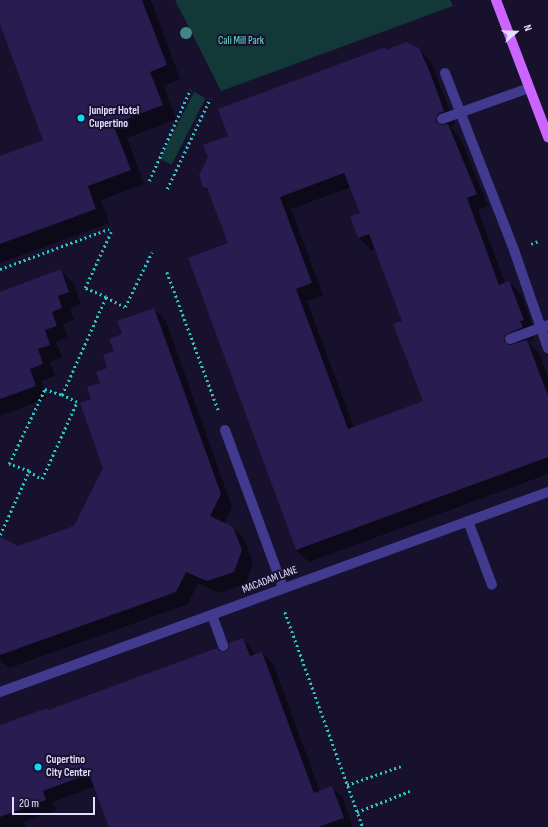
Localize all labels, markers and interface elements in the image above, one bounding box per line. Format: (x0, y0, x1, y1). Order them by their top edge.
north arrow (496, 12, 536, 52)
text: N (521, 23, 535, 33)
park label: Cali Mill Park (218, 34, 264, 48)
place label: Juniper Hotel Cupertino (89, 105, 139, 131)
marker: Juniper Hotel Cupertino (76, 113, 86, 123)
street label: MACADAM LANE (240, 563, 300, 597)
place label: Cupertino City Center (46, 754, 91, 780)
marker: Cupertino City Center (33, 762, 43, 772)
scale bar (14, 789, 97, 815)
text: 20 m (19, 796, 39, 811)

